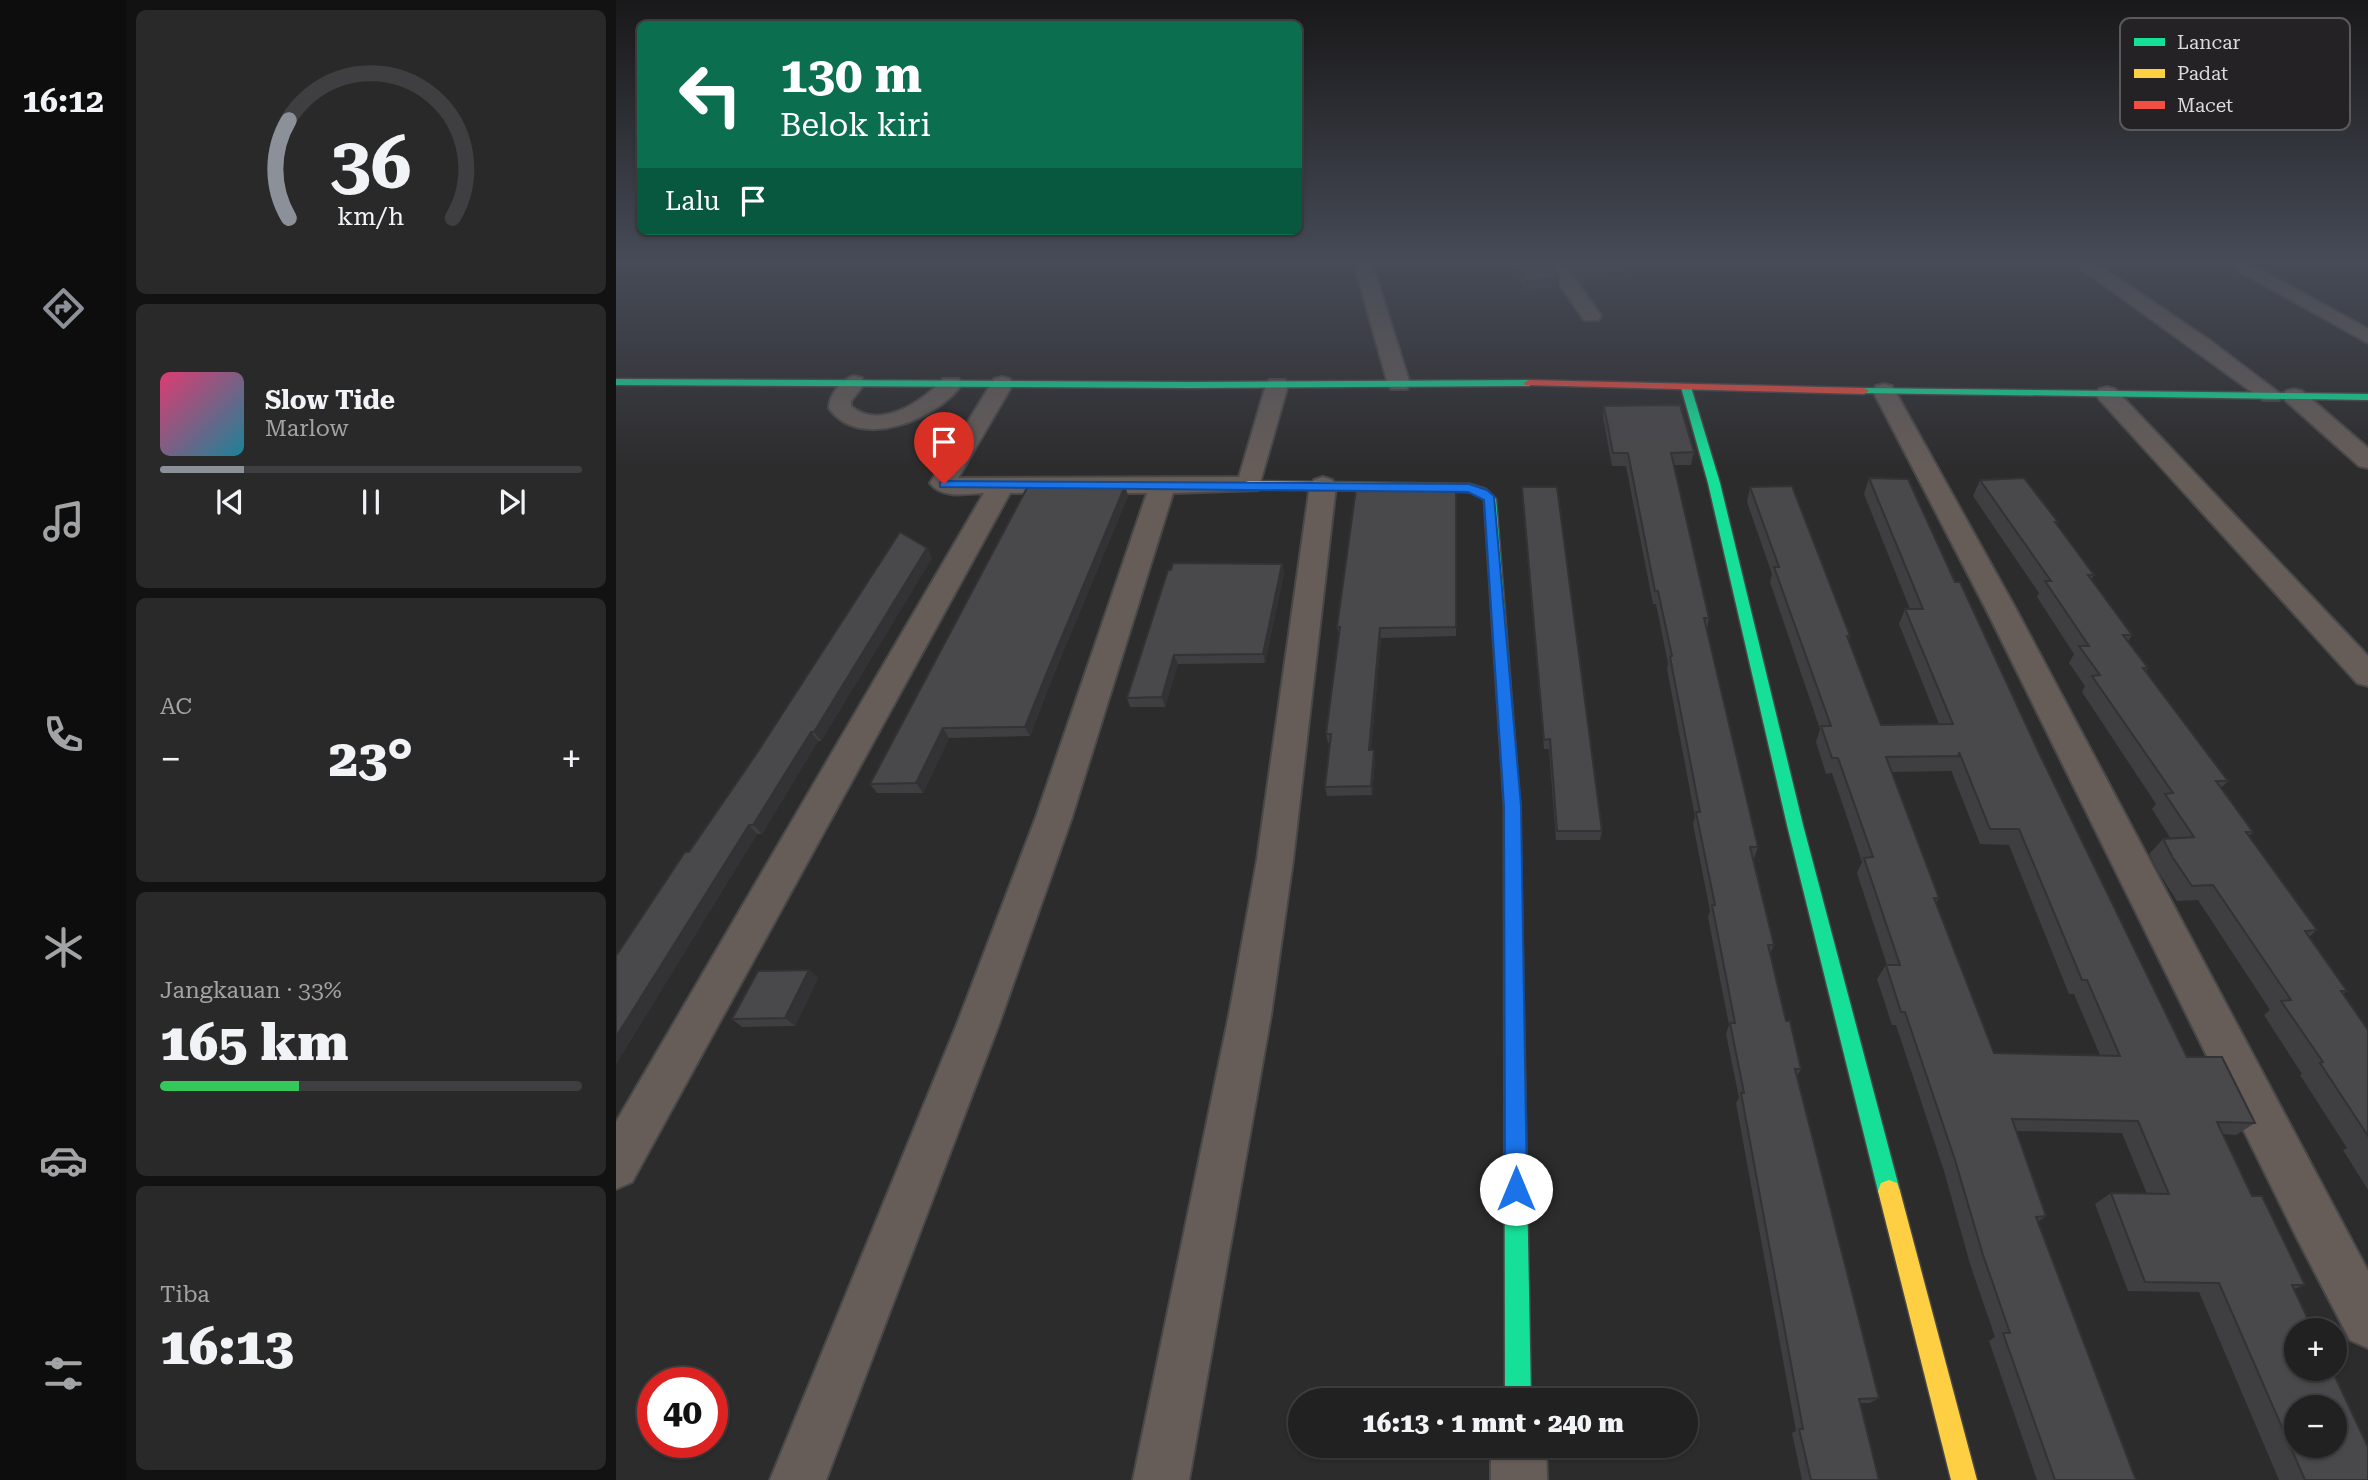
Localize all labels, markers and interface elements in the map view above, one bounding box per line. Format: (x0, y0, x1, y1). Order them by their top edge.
legend (2120, 18, 2350, 130)
text: Lancar (2177, 31, 2240, 54)
text: 130 m (780, 47, 922, 104)
icon: left (665, 49, 756, 140)
text: Padat (2177, 62, 2228, 85)
text: 16:12 (22, 82, 104, 120)
text: Macet (2177, 94, 2233, 117)
text: Belok kiri (780, 106, 931, 144)
text: 36 (330, 121, 412, 206)
icon: arrive (734, 182, 772, 220)
text: Lalu (665, 186, 720, 216)
text: km/h (338, 202, 404, 231)
icon: directions (39, 284, 88, 333)
text: Slow Tide (265, 385, 395, 415)
pin (914, 412, 974, 484)
text: Marlow (265, 415, 348, 442)
icon: arrive (925, 423, 963, 461)
icon: previous (211, 483, 249, 521)
icon: pause (352, 483, 390, 521)
icon: next (493, 483, 531, 521)
icon: music (39, 497, 88, 546)
text: AC (160, 693, 192, 720)
icon: phone (39, 710, 88, 759)
text: 23° (329, 728, 413, 789)
text: − (160, 737, 181, 781)
text: + (561, 737, 582, 781)
icon: climate (39, 923, 88, 972)
text: Jangkauan · 33% (160, 977, 342, 1004)
text: 165 km (160, 1012, 348, 1073)
icon: car (39, 1136, 88, 1185)
position arrow (1479, 1152, 1553, 1226)
text: Tiba (160, 1281, 210, 1308)
text: 16:13 (160, 1316, 294, 1377)
map controls (2284, 1318, 2347, 1458)
button: + (2284, 1318, 2347, 1381)
icon: filters (39, 1349, 88, 1398)
speed limit sign: 40 (637, 1367, 728, 1458)
button: − (2284, 1395, 2347, 1458)
text: 16:13 · 1 mnt · 240 m (1362, 1408, 1624, 1438)

